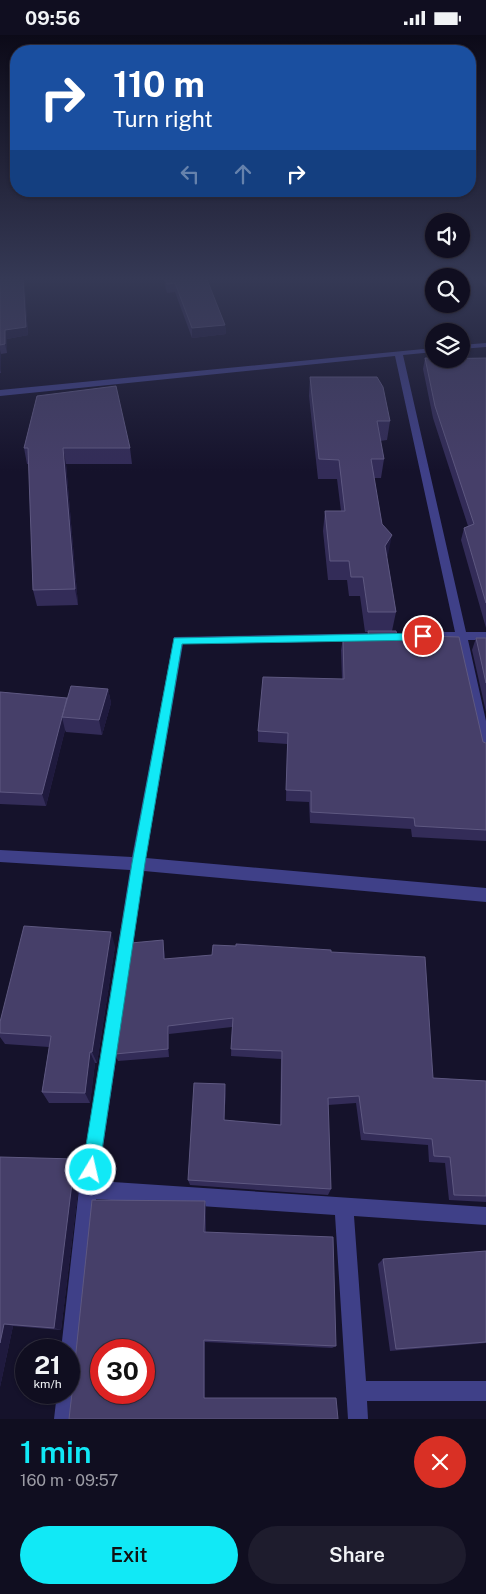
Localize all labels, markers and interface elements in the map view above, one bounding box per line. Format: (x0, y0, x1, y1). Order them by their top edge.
text: 09:56 (25, 7, 80, 29)
text: 110 m (113, 64, 205, 105)
icon: right (30, 65, 95, 130)
text: Turn right (113, 106, 213, 132)
icon: left (176, 160, 204, 188)
icon: ahead (229, 160, 257, 188)
icon: right (282, 160, 310, 188)
map controls (425, 213, 470, 368)
button: sound (425, 213, 470, 258)
button: search (425, 268, 470, 313)
button: layers (425, 323, 470, 368)
pin (402, 615, 444, 657)
icon: arrive (409, 622, 437, 650)
position arrow (64, 1143, 116, 1195)
speed limit sign: 30 (90, 1339, 155, 1404)
text: 21 (34, 1350, 61, 1380)
text: km/h (33, 1377, 62, 1391)
text: 1 min (20, 1434, 91, 1470)
button: close (414, 1436, 466, 1488)
text: 160 m · 09:57 (20, 1471, 118, 1490)
button: Exit (20, 1526, 238, 1584)
button: Share (248, 1526, 466, 1584)

